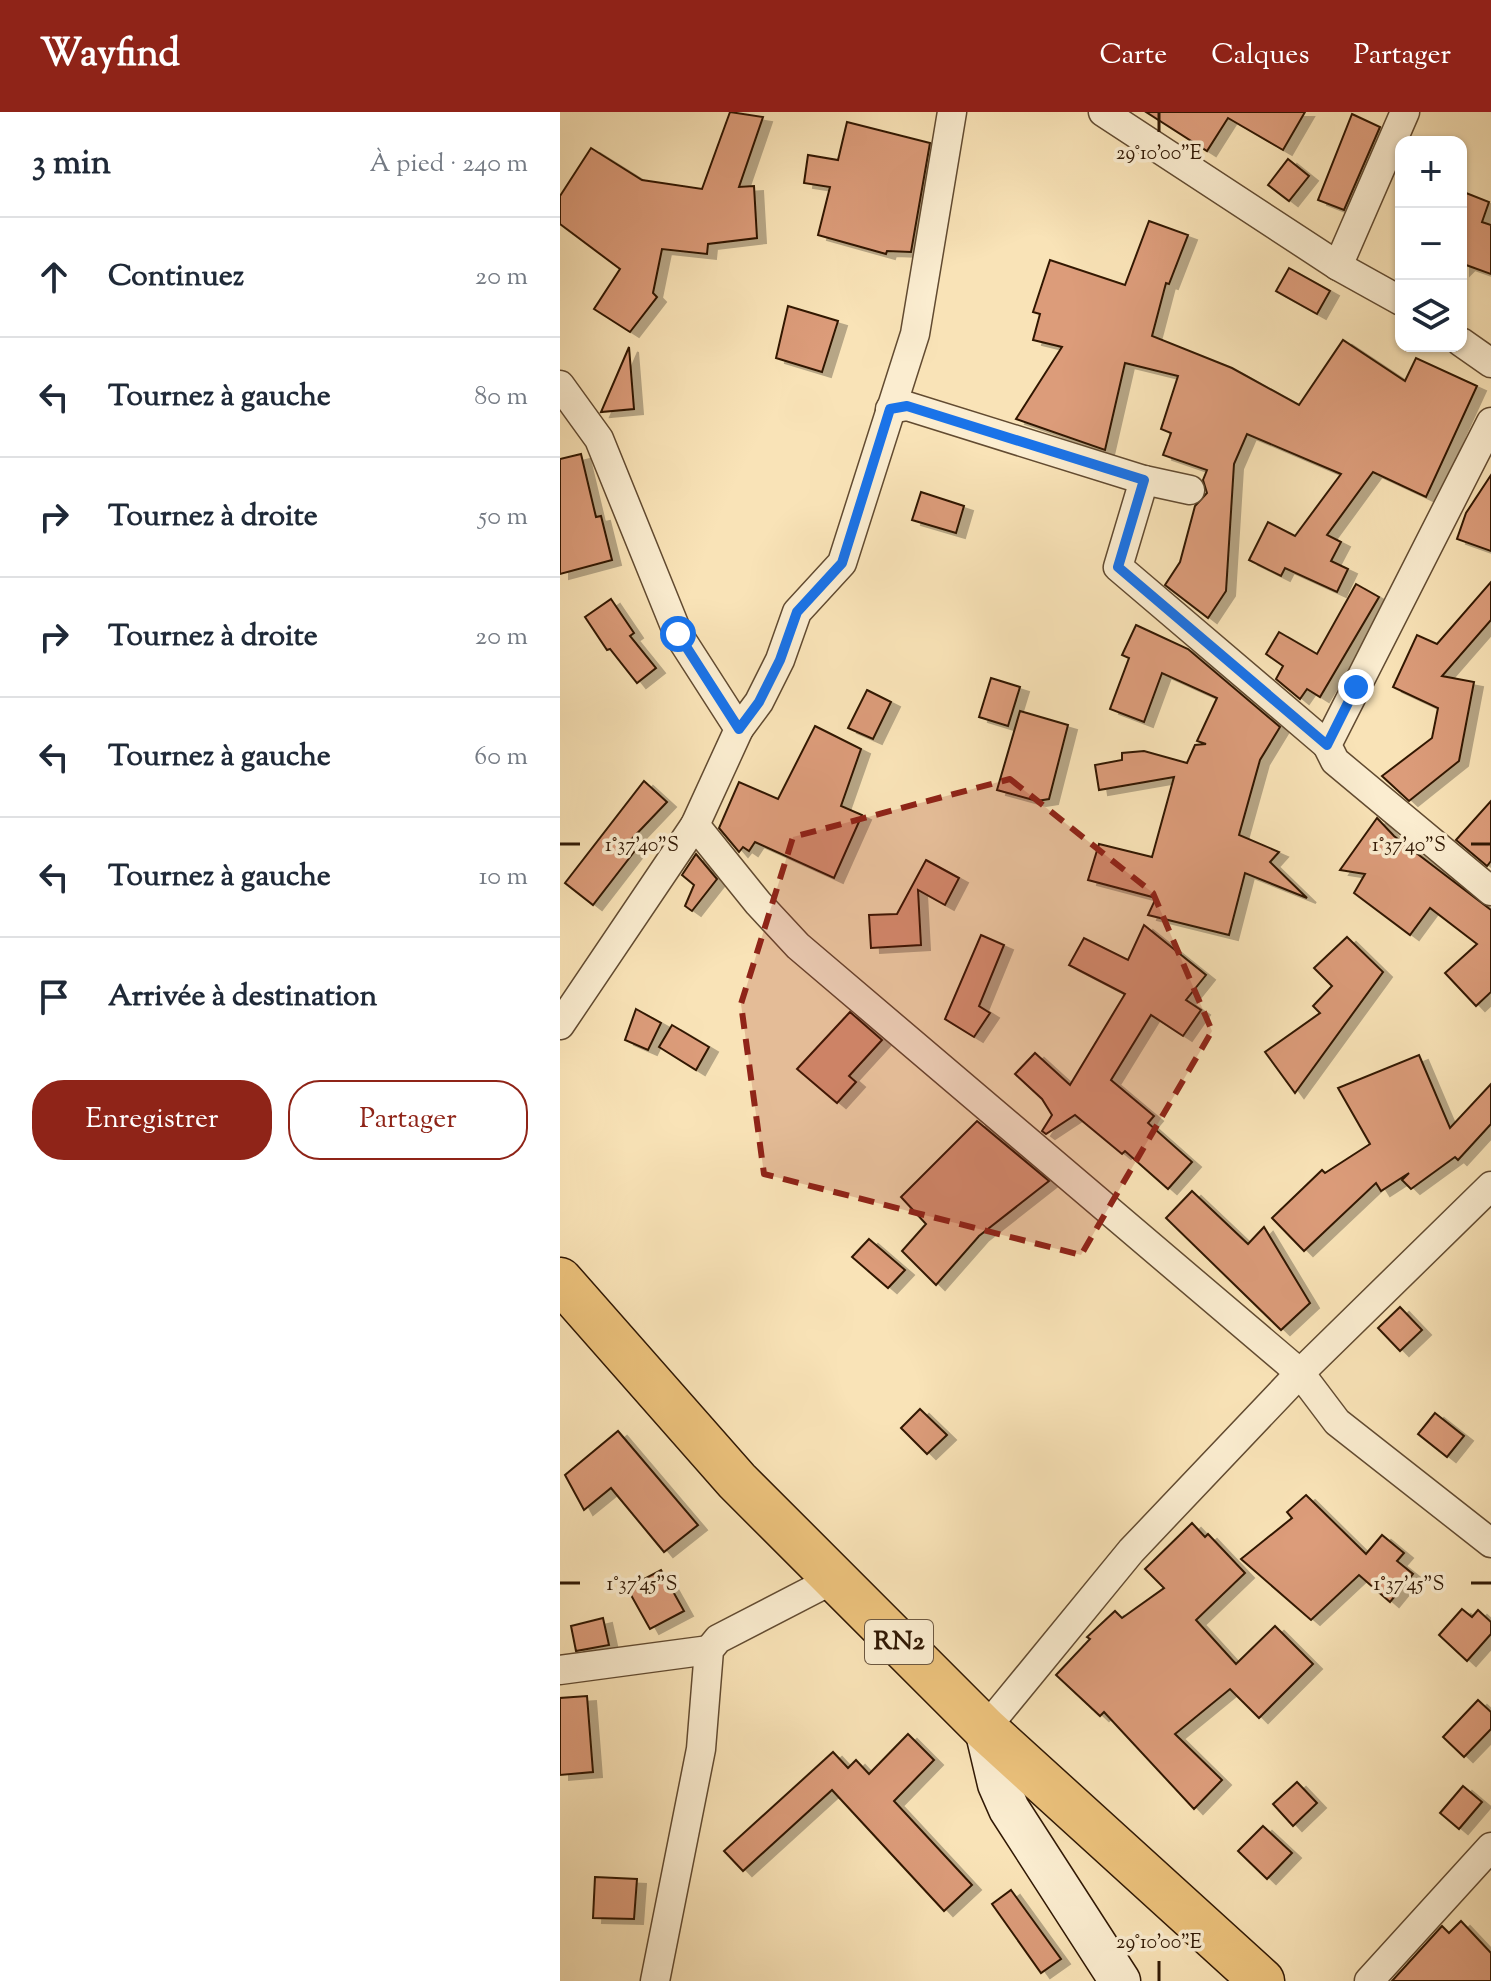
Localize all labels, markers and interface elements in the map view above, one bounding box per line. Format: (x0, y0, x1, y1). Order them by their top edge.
text: Wayfind (40, 29, 180, 83)
text: Carte (1099, 36, 1167, 76)
text: Calques (1211, 36, 1309, 76)
text: Partager (1353, 36, 1451, 76)
map controls (1395, 136, 1467, 352)
button: + (1395, 136, 1467, 208)
text: 3 min (32, 140, 111, 189)
text: 29°10'00"E (1116, 140, 1202, 169)
text: À pied · 240 m (369, 146, 528, 183)
button: − (1395, 208, 1467, 280)
icon: ahead (32, 255, 76, 299)
text: Continuez (108, 256, 244, 299)
text: 20 m (475, 259, 528, 296)
button: layers (1395, 280, 1467, 352)
icon: left (32, 375, 76, 419)
text: Tournez à gauche (108, 376, 331, 419)
text: 80 m (474, 379, 528, 416)
icon: right (32, 495, 76, 539)
text: Tournez à droite (108, 496, 318, 539)
text: 50 m (478, 499, 528, 536)
icon: right (32, 615, 76, 659)
text: Tournez à droite (108, 616, 318, 659)
route start (660, 616, 696, 652)
text: 20 m (475, 619, 528, 656)
route end (1338, 669, 1374, 705)
icon: left (32, 735, 76, 779)
text: Tournez à gauche (108, 736, 331, 779)
text: 60 m (474, 739, 528, 776)
text: 1°37'40"S (605, 832, 679, 861)
text: 1°37'40"S (1372, 832, 1446, 861)
icon: left (32, 855, 76, 899)
text: Tournez à gauche (108, 856, 331, 899)
text: 10 m (479, 859, 528, 896)
icon: arrive (32, 975, 76, 1019)
text: Arrivée à destination (108, 976, 377, 1019)
button: Enregistrer (32, 1080, 272, 1160)
button: Partager (288, 1080, 528, 1160)
text: 1°37'45"S (607, 1571, 677, 1600)
text: 1°37'45"S (1374, 1571, 1444, 1600)
road number: RN2 (865, 1620, 933, 1664)
text: 29°10'00"E (1116, 1929, 1202, 1958)

